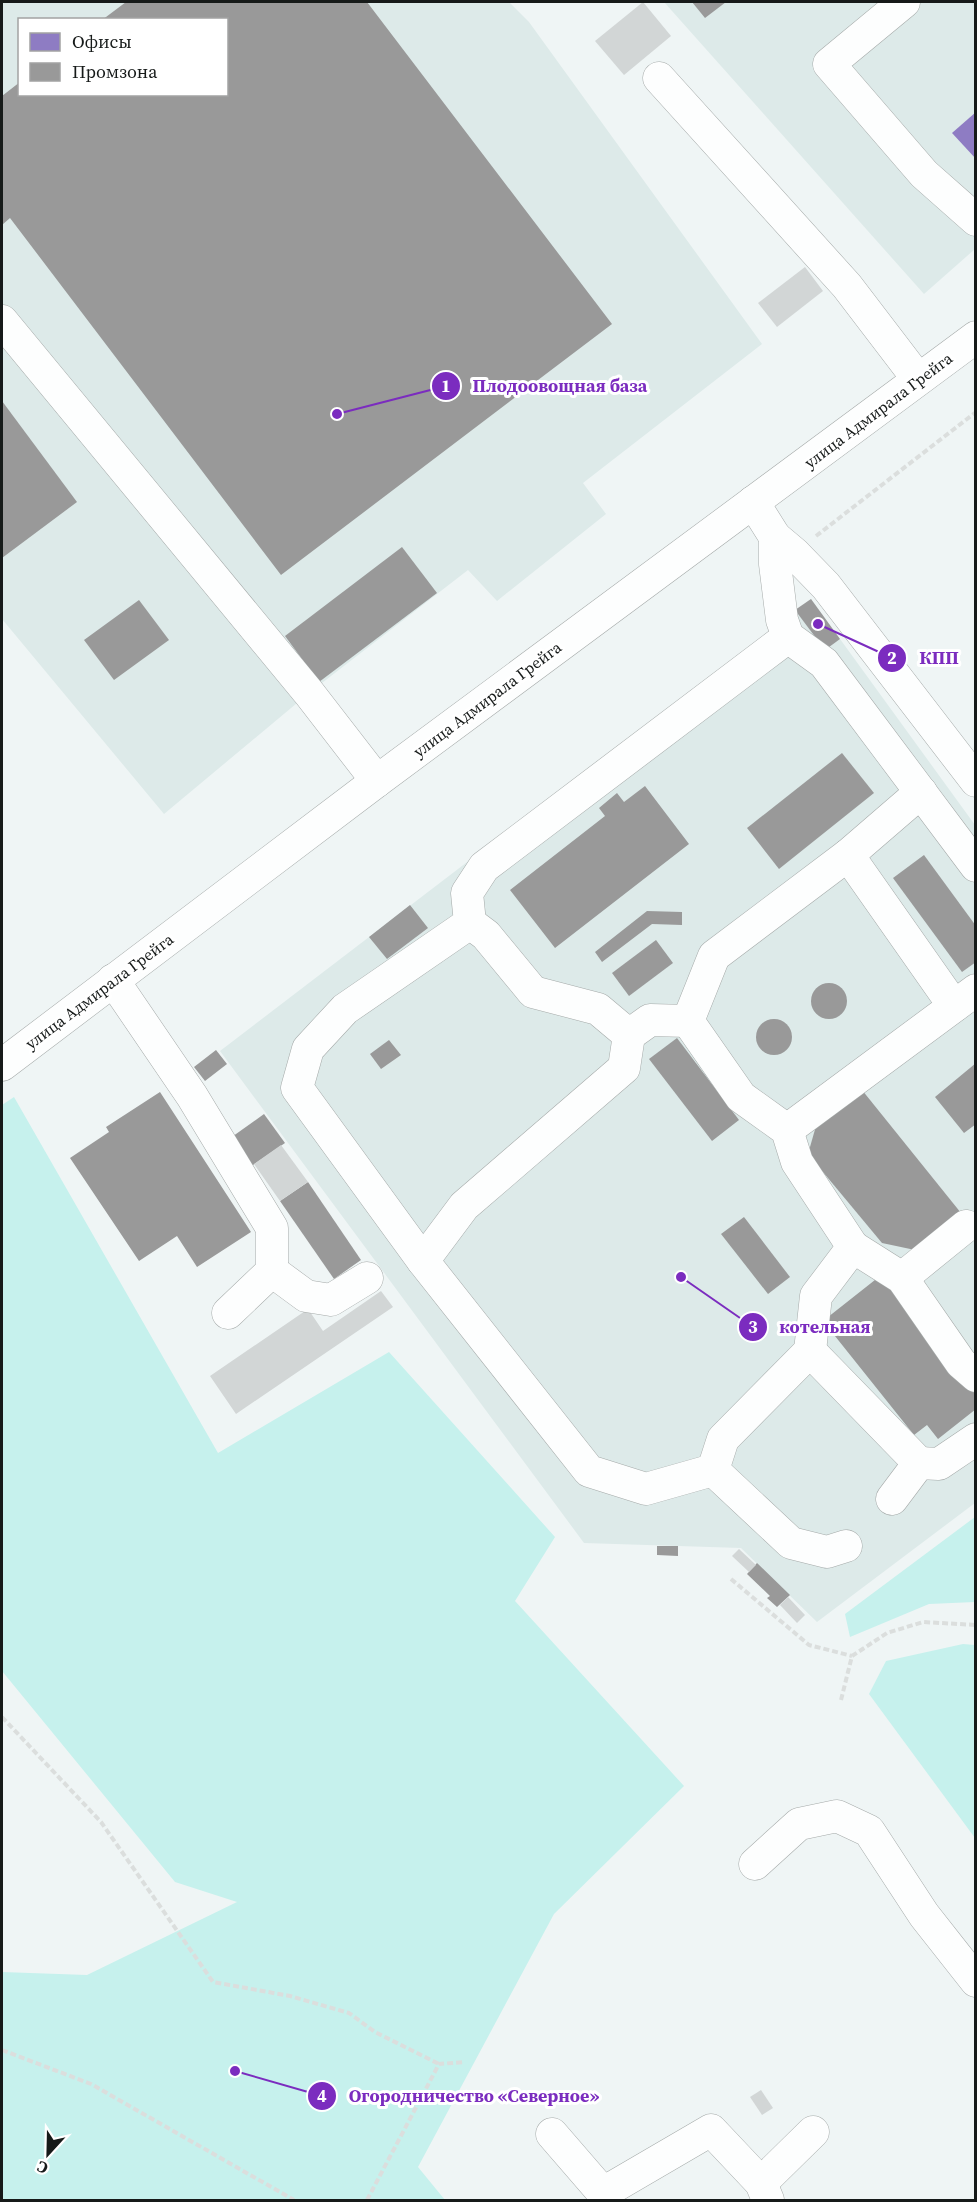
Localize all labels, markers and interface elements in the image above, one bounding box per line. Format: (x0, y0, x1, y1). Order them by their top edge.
legend (18, 18, 228, 96)
text: Офисы (72, 29, 132, 54)
text: Промзона (72, 59, 158, 84)
street label: улица Адмирала Грейга (799, 346, 957, 473)
callout: Плодоовощная база (431, 368, 660, 404)
text: 1 (441, 373, 451, 398)
text: Плодоовощная база (473, 373, 648, 398)
street label: улица Адмирала Грейга (408, 635, 566, 762)
callout: КПП (877, 640, 971, 676)
text: 2 (887, 645, 897, 670)
text: КПП (919, 645, 959, 670)
street label: улица Адмирала Грейга (20, 927, 178, 1054)
callout: котельная (738, 1309, 883, 1345)
text: 3 (748, 1314, 758, 1339)
text: котельная (779, 1314, 871, 1339)
callout: Огородничество «Северное» (307, 2078, 612, 2114)
text: 4 (317, 2083, 327, 2108)
text: Огородничество «Северное» (349, 2083, 599, 2108)
north arrow (18, 2124, 78, 2184)
text: С (34, 2156, 51, 2180)

